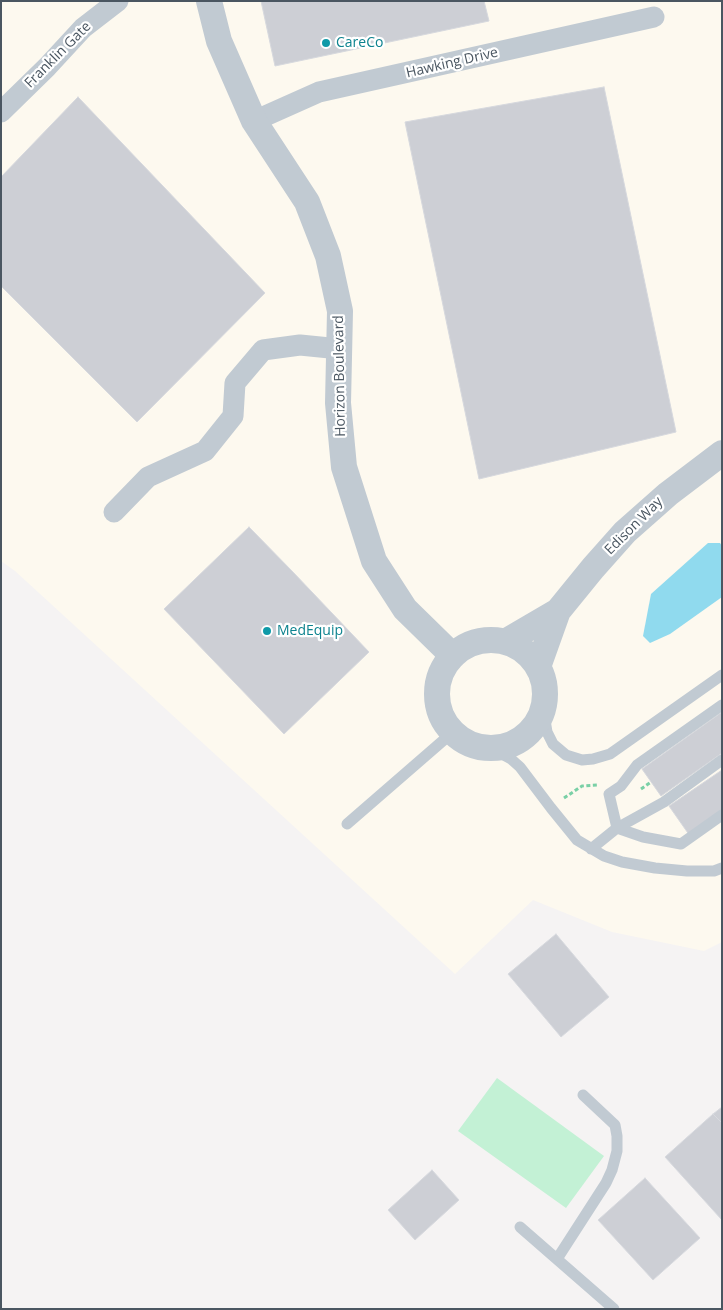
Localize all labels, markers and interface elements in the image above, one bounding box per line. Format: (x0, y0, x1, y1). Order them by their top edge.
street label: Franklin Gate (21, 18, 95, 92)
place label: CareCo (336, 35, 383, 51)
marker: CareCo (320, 37, 332, 49)
street label: Hawking Drive (404, 44, 500, 82)
street label: Horizon Boulevard (331, 315, 349, 437)
street label: Edison Way (602, 494, 666, 558)
place label: MedEquip (277, 623, 343, 639)
marker: MedEquip (261, 625, 273, 637)

